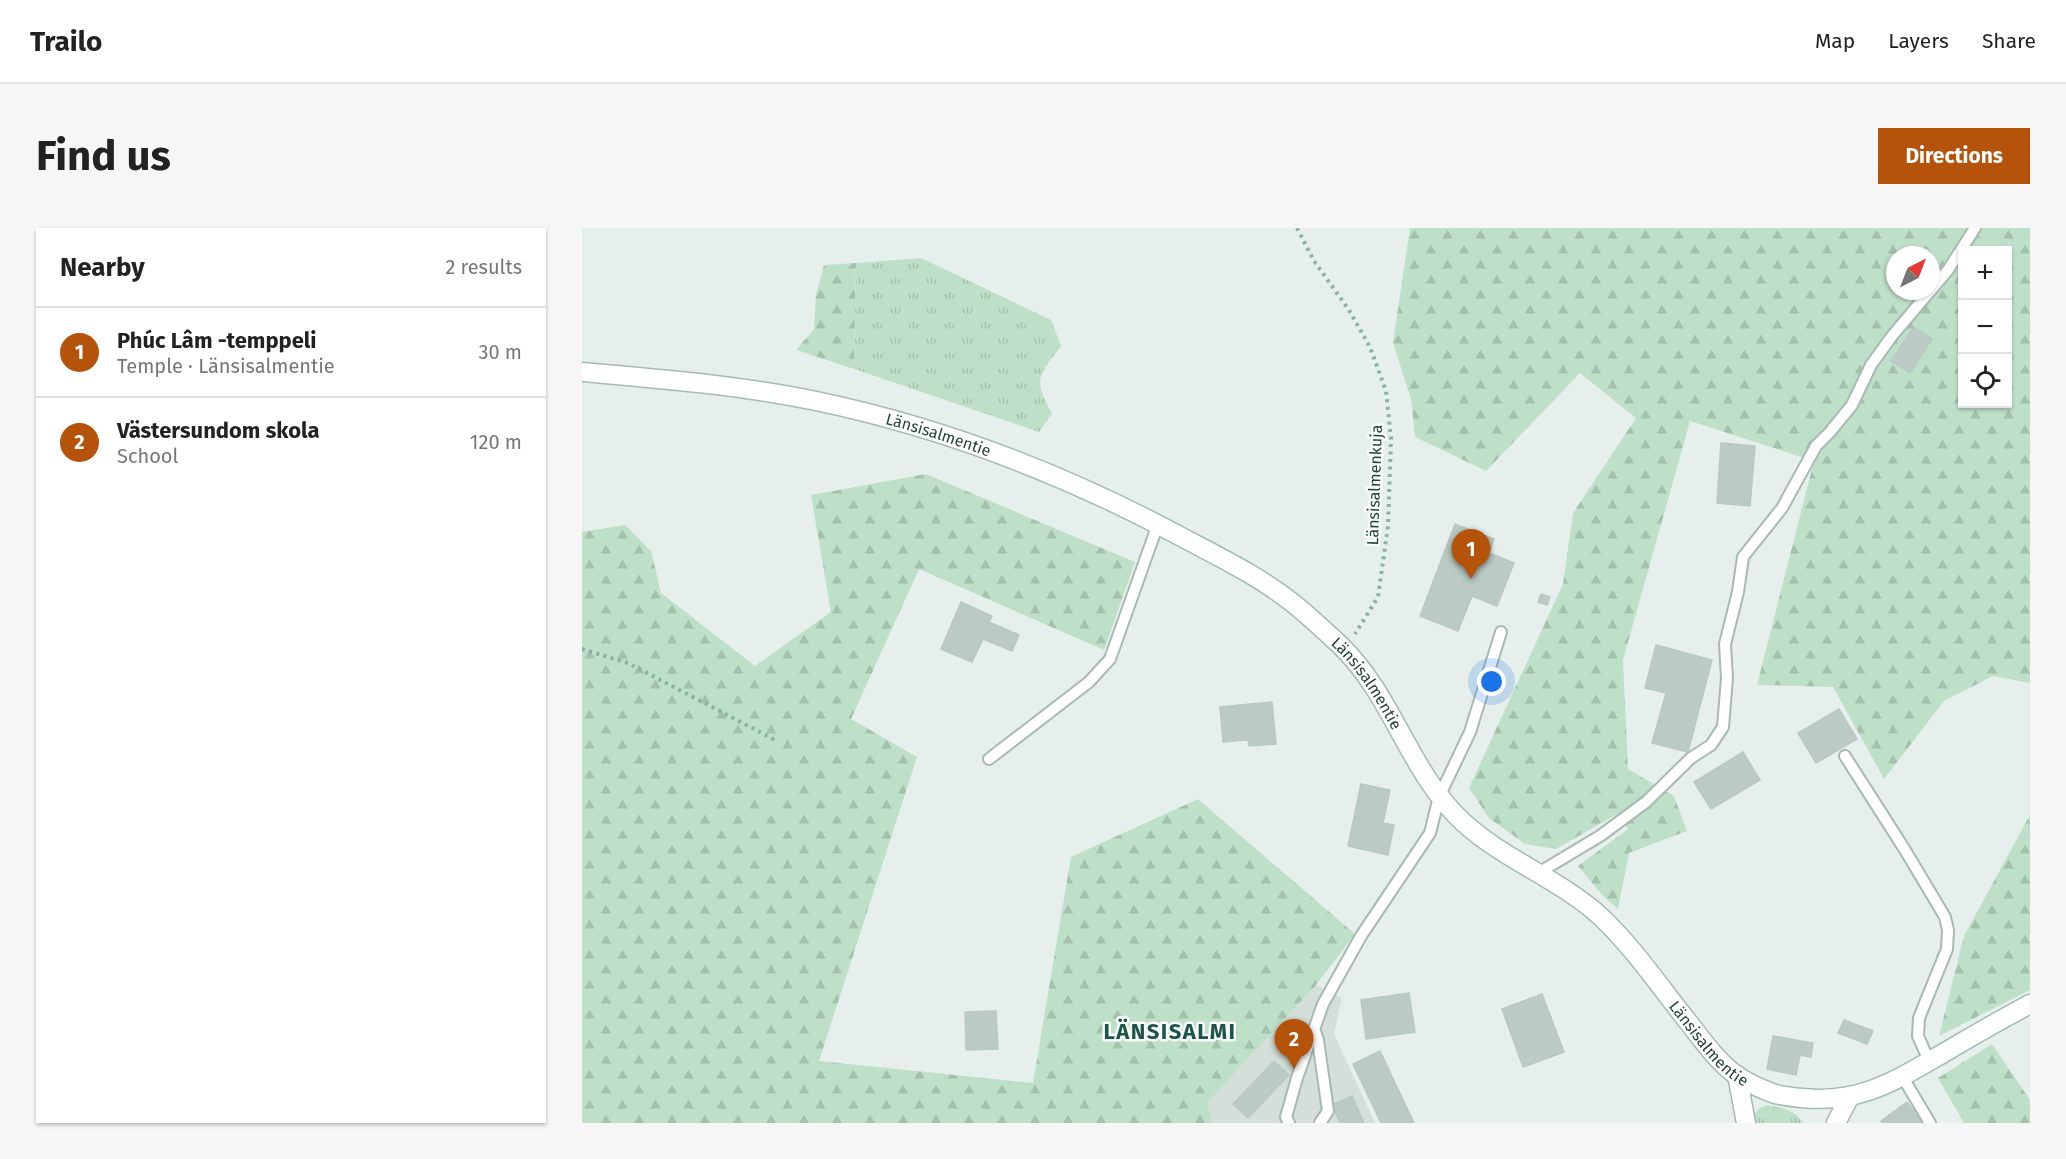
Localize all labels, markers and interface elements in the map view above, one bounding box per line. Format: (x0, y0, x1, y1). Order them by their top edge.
text: Trailo (30, 25, 102, 58)
text: Map (1815, 28, 1855, 54)
text: Layers (1888, 28, 1949, 54)
text: Share (1982, 28, 2036, 54)
button: Directions (1878, 128, 2030, 184)
text: Find us (36, 131, 171, 181)
north arrow (1886, 246, 1940, 300)
map controls (1958, 246, 2012, 408)
button: + (1958, 246, 2012, 300)
text: Nearby (60, 252, 145, 283)
text: 2 results (445, 255, 522, 279)
button: − (1958, 300, 2012, 354)
text: Phúc Lâm -temppeli (117, 327, 317, 354)
text: 1 (75, 340, 84, 364)
text: 30 m (478, 340, 522, 364)
text: Temple · Länsisalmentie (117, 354, 335, 378)
button: locate (1958, 354, 2012, 408)
street label: Länsisalmentie (884, 409, 994, 460)
text: Västersundom skola (117, 417, 320, 444)
street label: Länsisalmenkuja (1363, 424, 1386, 546)
text: 2 (74, 430, 85, 454)
text: 120 m (470, 430, 522, 454)
text: School (117, 444, 178, 468)
pin: 1 (1452, 530, 1490, 579)
street label: Länsisalmentie (1328, 633, 1406, 733)
your location (1477, 667, 1506, 696)
street label: Länsisalmentie (1665, 997, 1752, 1090)
district label: LÄNSISALMI (1103, 1018, 1237, 1045)
pin: 2 (1274, 1020, 1314, 1069)

